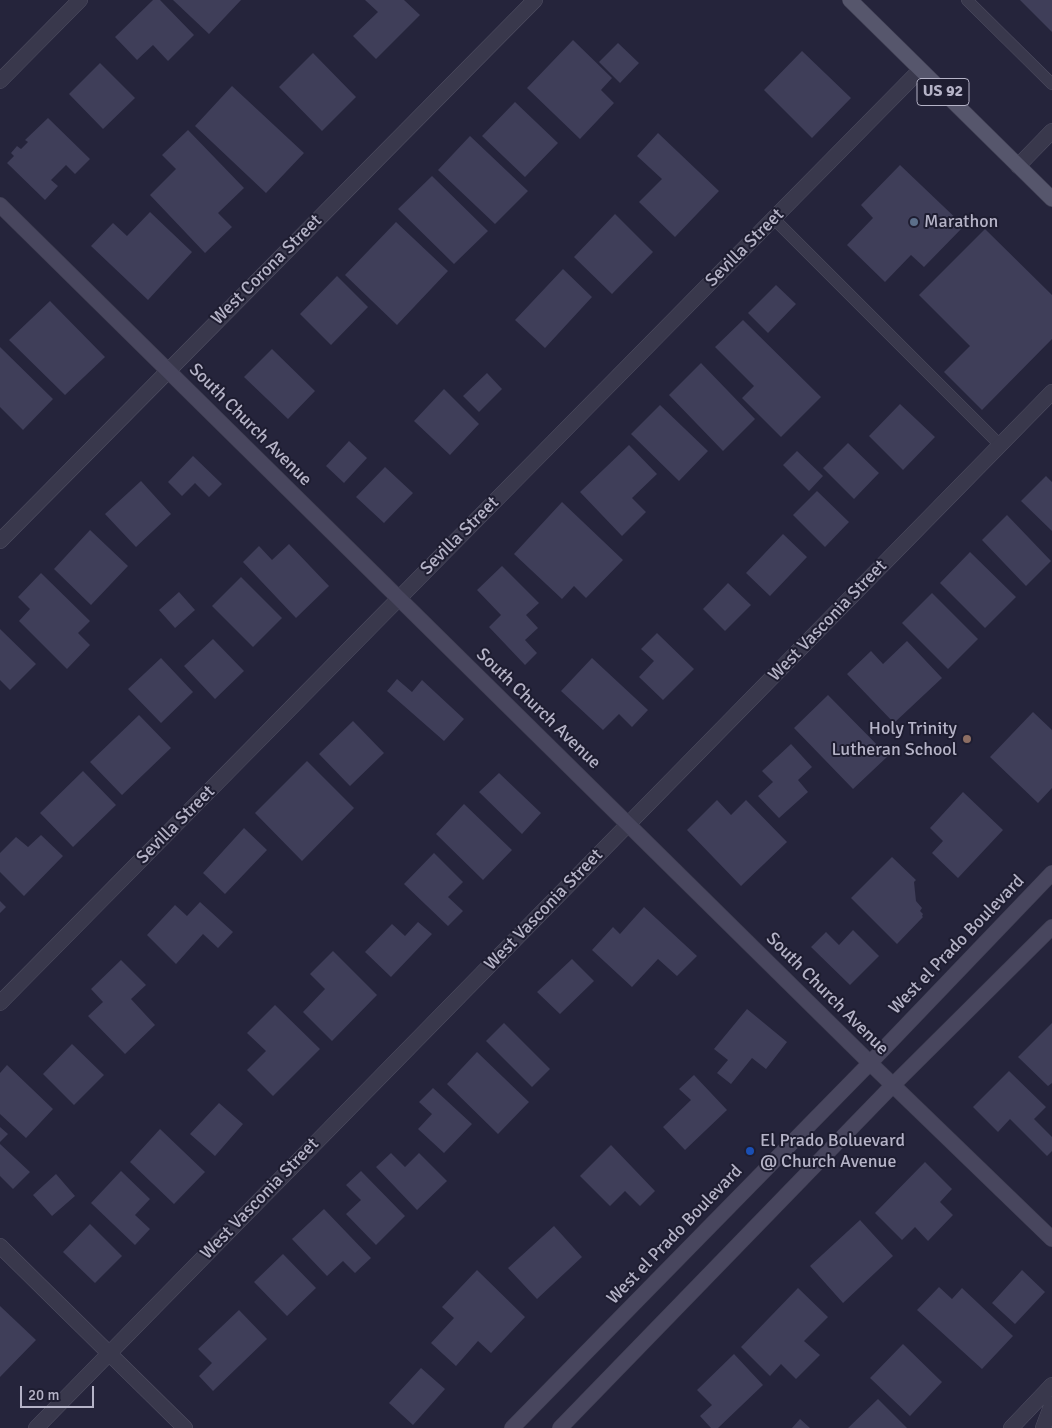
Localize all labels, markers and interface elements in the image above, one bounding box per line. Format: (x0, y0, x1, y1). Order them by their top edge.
road number: US 92 (917, 78, 969, 105)
street label: Sevilla Street (701, 204, 789, 292)
street label: West Corona Street (207, 210, 327, 330)
place label: Marathon (924, 211, 998, 233)
marker: Marathon (908, 216, 920, 228)
street label: South Church Avenue (184, 359, 316, 491)
street label: Sevilla Street (416, 492, 504, 580)
street label: West Vasconia Street (764, 556, 892, 686)
street label: South Church Avenue (471, 644, 605, 774)
place label: Holy Trinity Lutheran School (831, 718, 957, 761)
marker: Holy Trinity Lutheran School (961, 733, 973, 745)
street label: Sevilla Street (132, 781, 220, 869)
street label: West Vasconia Street (480, 845, 608, 975)
street label: West el Prado Boulevard (885, 871, 1029, 1019)
street label: South Church Avenue (761, 928, 893, 1060)
place label: El Prado Boluevard @ Church Avenue (760, 1130, 905, 1172)
street label: West Vasconia Street (196, 1134, 324, 1264)
marker: El Prado Boluevard @ Church Avenue (744, 1145, 756, 1157)
street label: West el Prado Boulevard (603, 1161, 747, 1309)
scale bar (22, 1376, 96, 1408)
text: 20 m (28, 1386, 59, 1404)

